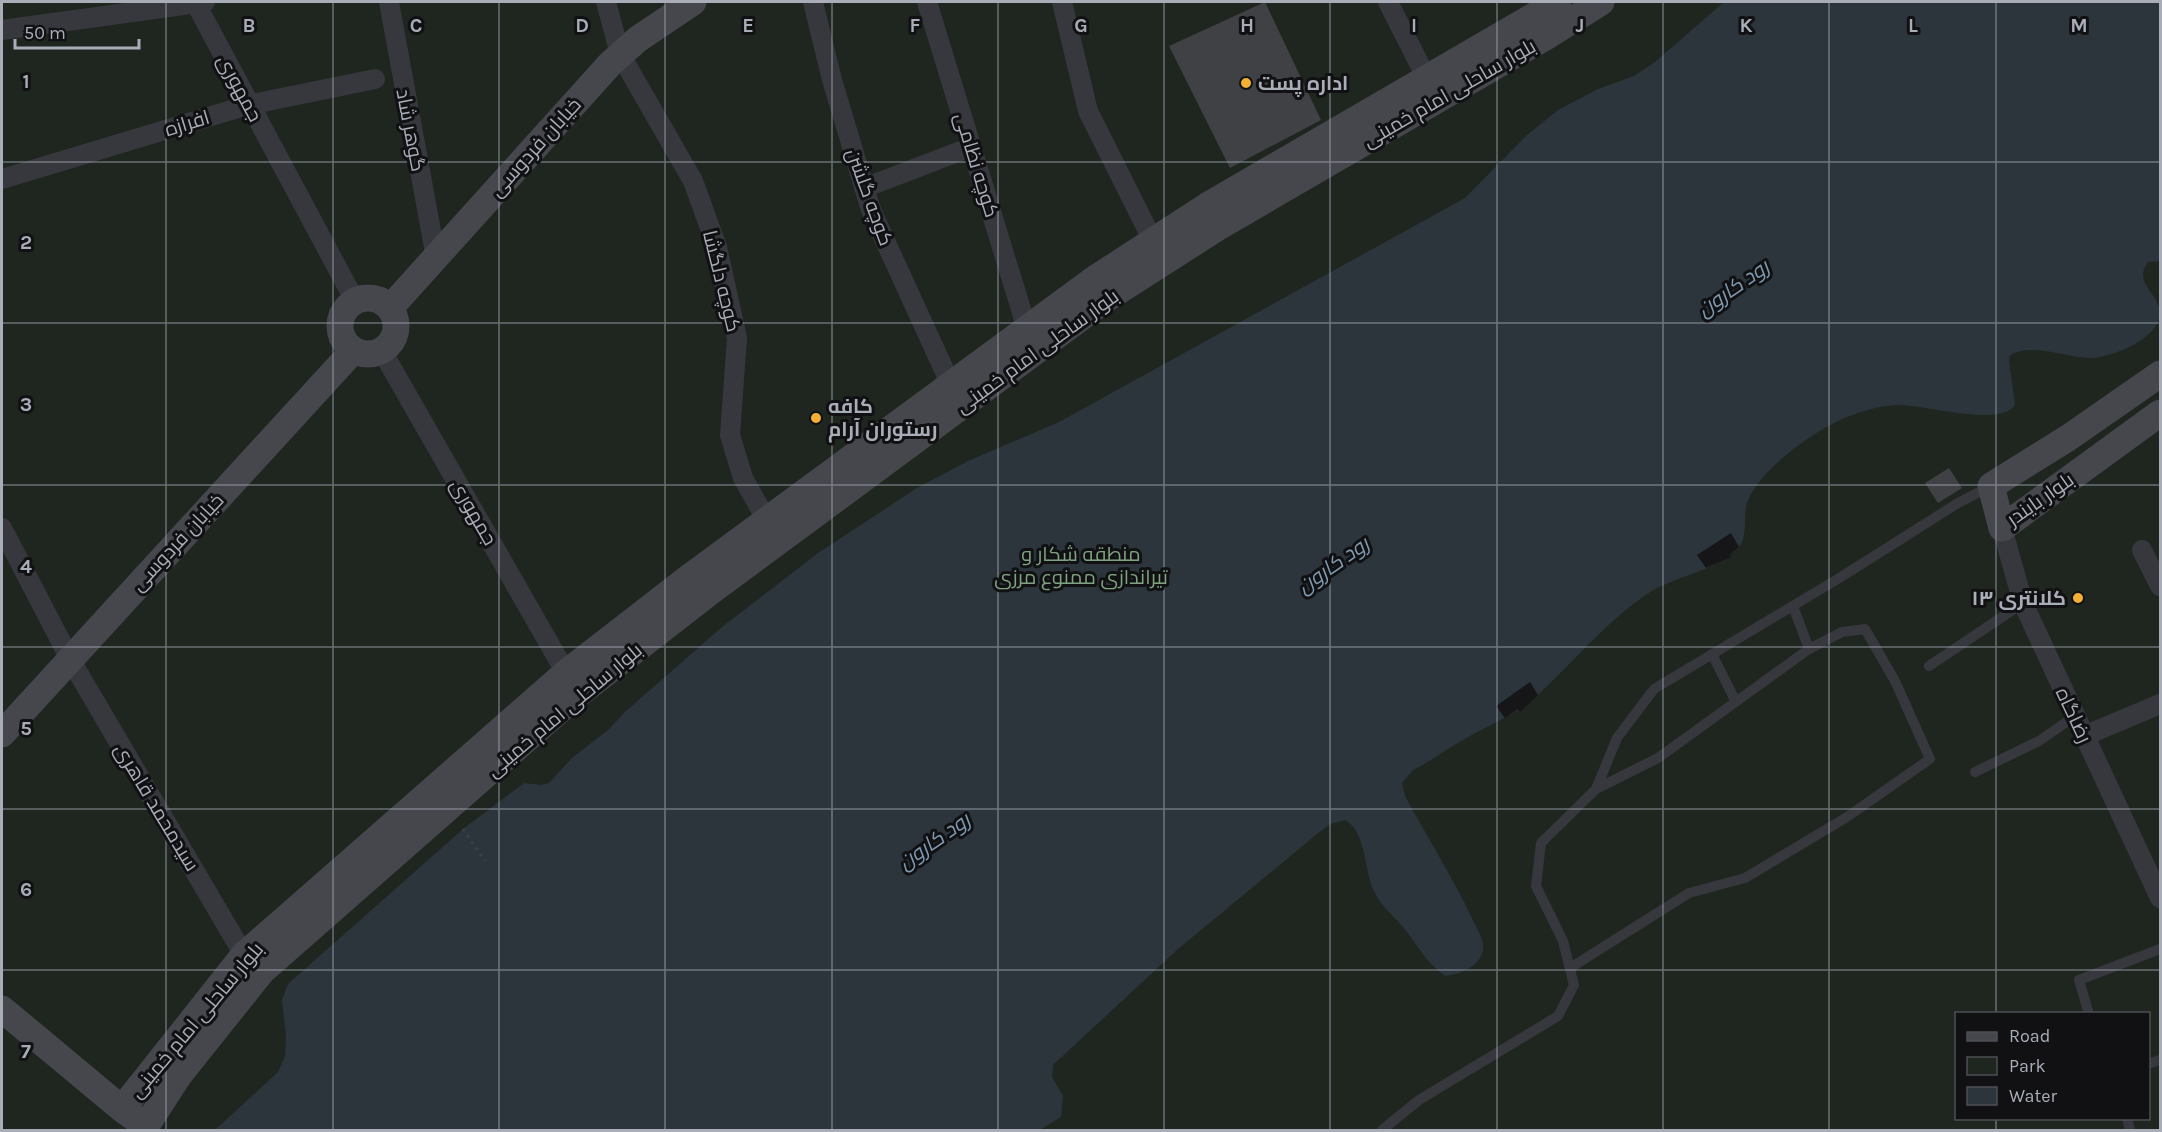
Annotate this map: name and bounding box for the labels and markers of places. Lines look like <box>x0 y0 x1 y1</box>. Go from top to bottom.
place label: اداره پست <box>1258 72 1348 97</box>
marker: اداره پست <box>1239 76 1253 90</box>
place label: کافه رستوران آرام <box>828 395 937 443</box>
marker: کافه رستوران آرام <box>809 411 823 425</box>
place label: کلانتری ۱۳ <box>1971 587 2066 610</box>
marker: کلانتری ۱۳ <box>2071 591 2085 605</box>

